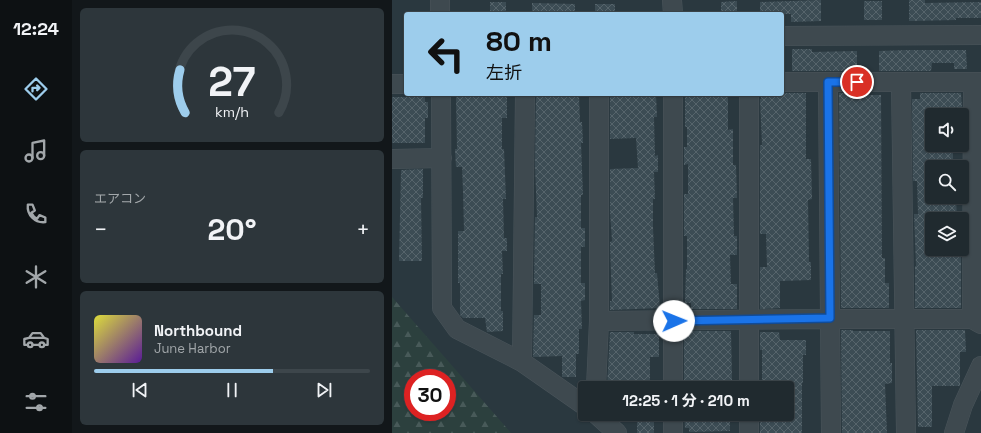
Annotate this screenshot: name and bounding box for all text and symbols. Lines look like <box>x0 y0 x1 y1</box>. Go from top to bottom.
text: 12:24 <box>13 17 59 40</box>
text: 80 m <box>486 23 552 59</box>
icon: left <box>420 28 472 80</box>
text: 27 <box>208 55 256 108</box>
text: 左折 <box>486 61 522 84</box>
pin <box>840 65 874 99</box>
icon: arrive <box>846 71 868 93</box>
icon: directions <box>22 75 50 103</box>
text: km/h <box>215 102 249 120</box>
map controls <box>925 108 969 256</box>
button: sound <box>925 108 969 152</box>
icon: music <box>22 137 50 165</box>
button: search <box>925 160 969 204</box>
text: エアコン <box>94 190 146 207</box>
icon: phone <box>22 200 50 228</box>
text: 20° <box>207 210 257 249</box>
button: layers <box>925 212 969 256</box>
text: − <box>94 215 108 243</box>
text: + <box>356 215 370 243</box>
icon: climate <box>22 263 50 291</box>
position arrow <box>653 300 695 342</box>
text: Northbound <box>154 321 242 340</box>
icon: car <box>22 325 50 353</box>
text: June Harbor <box>154 340 231 357</box>
speed limit sign: 30 <box>404 369 456 421</box>
icon: previous <box>129 379 151 401</box>
icon: pause <box>221 379 243 401</box>
icon: next <box>313 379 335 401</box>
icon: filters <box>22 388 50 416</box>
text: 12:25 · 1 分 · 210 m <box>622 391 750 410</box>

